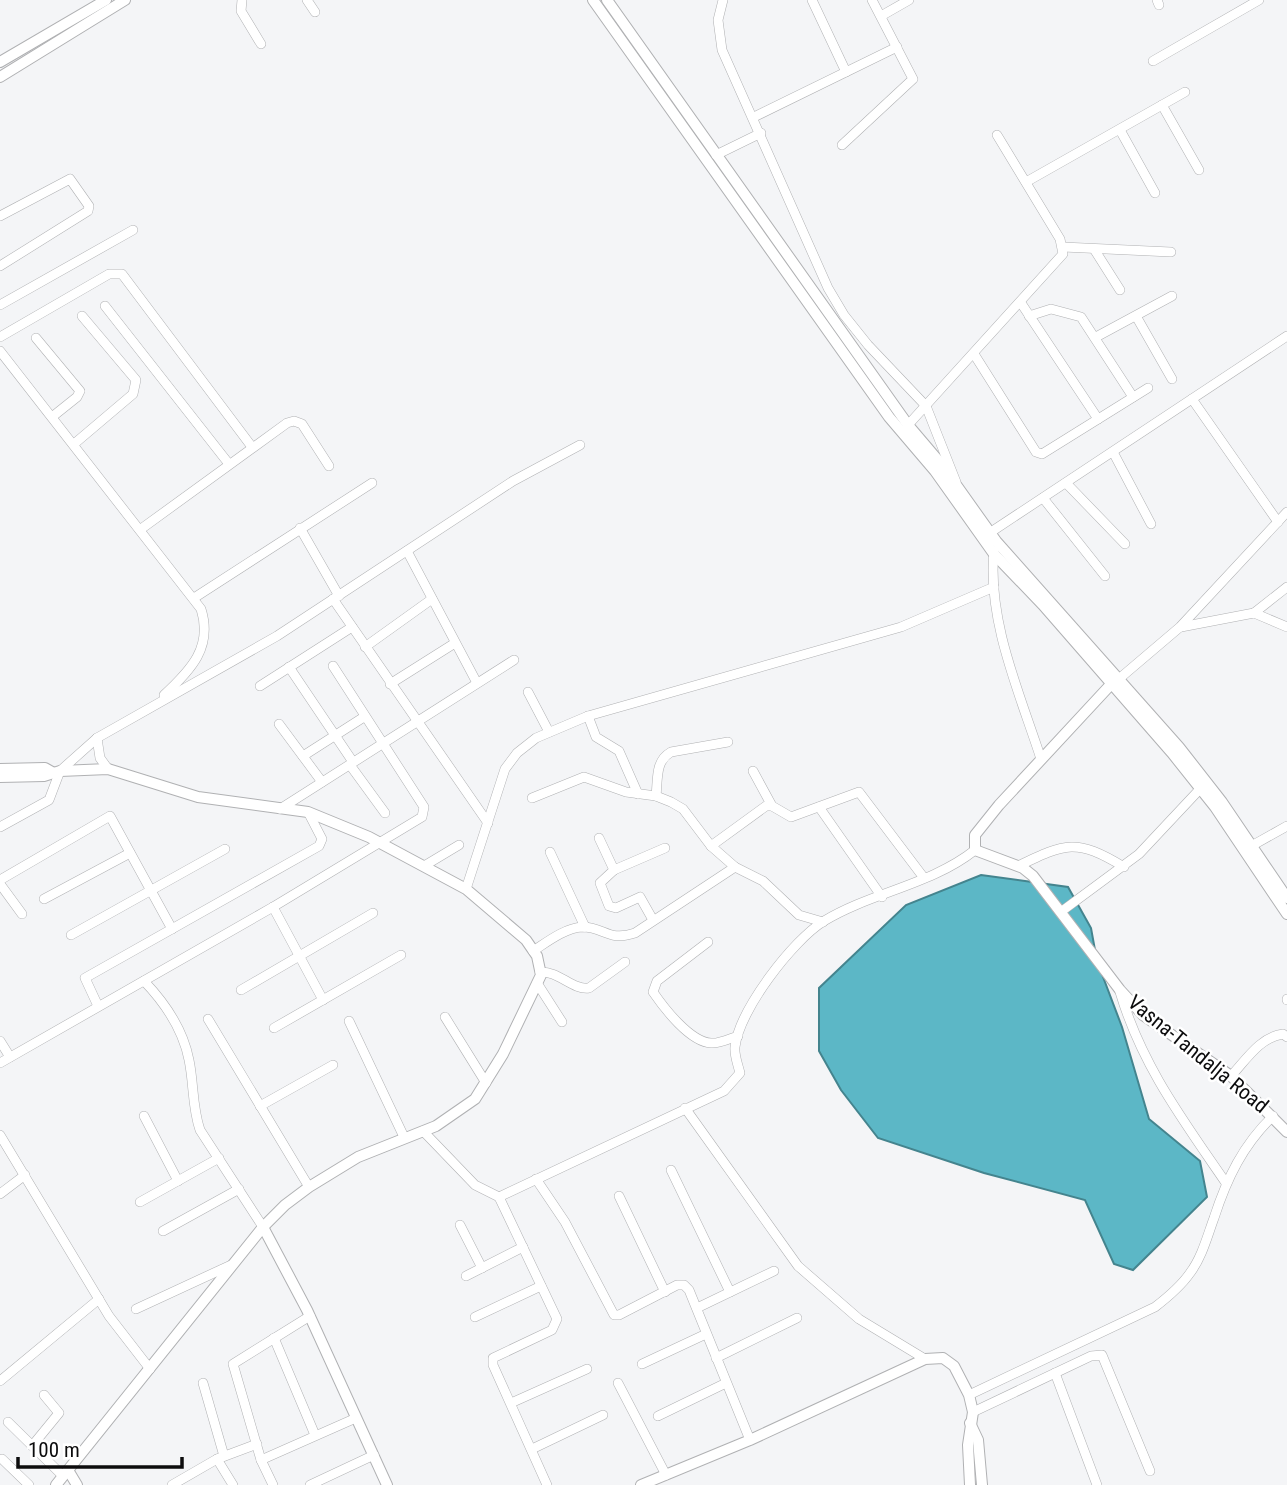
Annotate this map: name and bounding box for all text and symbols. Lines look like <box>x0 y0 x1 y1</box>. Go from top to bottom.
street label: Vasna-Tandalja Road <box>1123 990 1273 1118</box>
scale bar <box>18 1426 182 1470</box>
text: 100 m <box>28 1438 80 1462</box>

